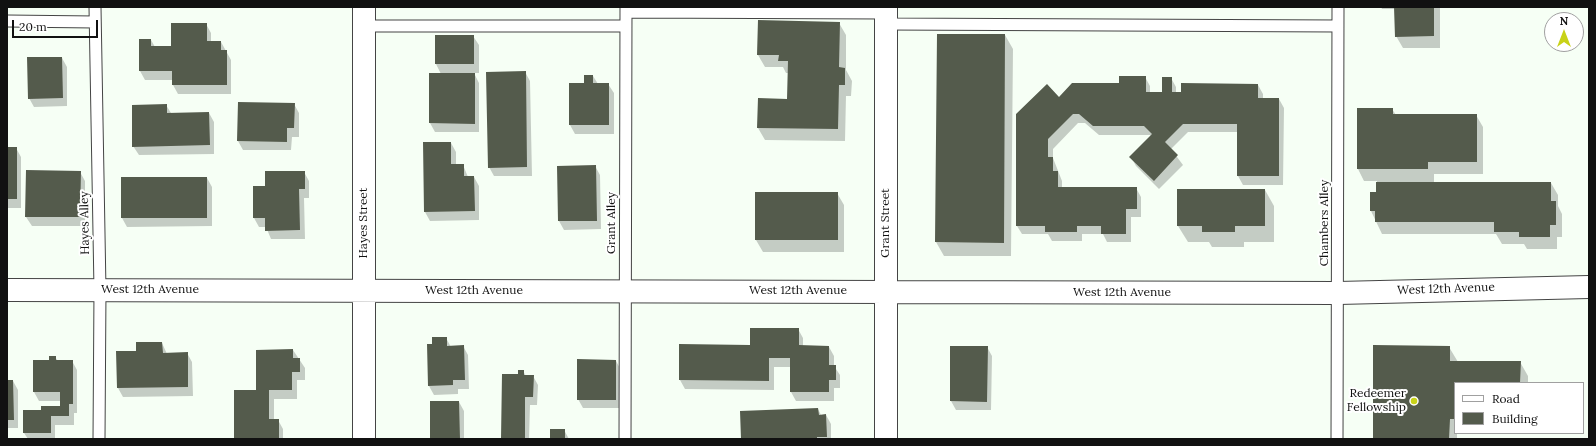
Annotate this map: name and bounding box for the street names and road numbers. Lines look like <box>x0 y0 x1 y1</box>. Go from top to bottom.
street label: Chambers Alley <box>1318 180 1332 266</box>
street label: Hayes Street <box>357 188 371 258</box>
street label: Grant Street <box>879 188 893 258</box>
street label: Hayes Alley <box>77 191 93 255</box>
street label: Grant Alley <box>605 192 619 254</box>
street label: West 12th Avenue <box>1397 280 1495 298</box>
street label: West 12th Avenue <box>101 283 199 297</box>
street label: West 12th Avenue <box>425 284 523 298</box>
street label: West 12th Avenue <box>749 284 847 298</box>
street label: West 12th Avenue <box>1073 286 1171 300</box>

